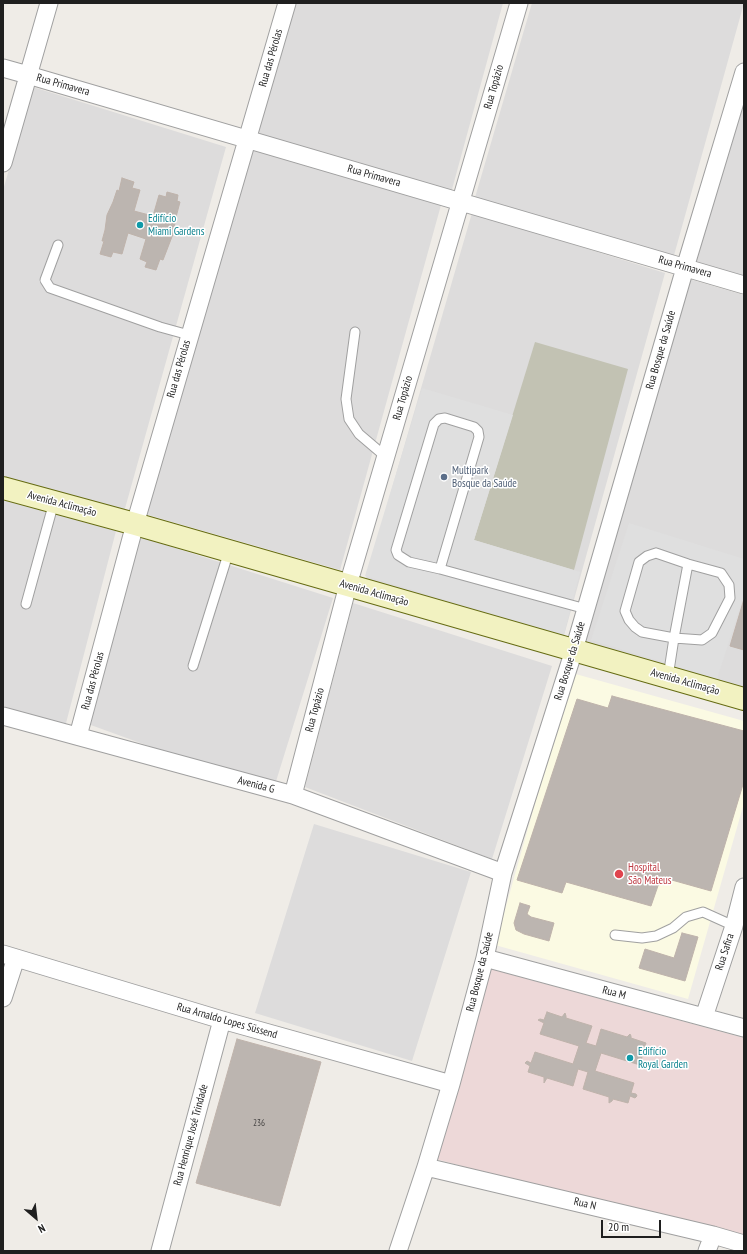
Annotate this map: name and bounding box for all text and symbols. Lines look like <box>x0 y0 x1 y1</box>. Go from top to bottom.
street label: Rua das Pérolas <box>256 28 286 88</box>
street label: Rua Topázio <box>481 63 507 111</box>
street label: Rua Primavera <box>35 71 91 99</box>
street label: Rua Primavera <box>346 162 402 190</box>
place label: Edifício Miami Gardens <box>148 212 204 238</box>
marker: Edifício Miami Gardens <box>135 220 145 230</box>
street label: Rua Primavera <box>657 253 713 281</box>
street label: Rua Bosque da Saúde <box>643 309 679 391</box>
street label: Rua das Pérolas <box>164 339 194 399</box>
street label: Rua Topázio <box>390 374 416 422</box>
place label: Multipark Bosque da Saúde <box>452 464 517 490</box>
marker: Multipark Bosque da Saúde <box>439 472 449 482</box>
street label: Avenida Aclimação <box>26 488 98 520</box>
street label: Avenida Aclimação <box>338 577 410 609</box>
street label: Rua Bosque da Saúde <box>552 620 588 702</box>
street label: Rua das Pérolas <box>79 650 107 712</box>
street label: Avenida Aclimação <box>649 666 721 698</box>
street label: Rua Topázio <box>303 686 327 734</box>
street label: Avenida G <box>236 774 276 796</box>
place label: Hospital São Mateus <box>628 861 672 887</box>
marker: Hospital São Mateus <box>613 868 625 880</box>
street label: Rua Bosque da Saúde <box>464 931 496 1013</box>
street label: Rua Safira <box>713 932 737 972</box>
street label: Rua M <box>601 984 627 1002</box>
street label: Rua Arnaldo Lopes Süssend <box>175 1000 279 1042</box>
place label: Edifício Royal Garden <box>638 1045 688 1071</box>
marker: Edifício Royal Garden <box>625 1053 635 1063</box>
street label: Rua Henrique José Trindade <box>171 1083 211 1187</box>
house number: 236 <box>253 1118 265 1128</box>
street label: Rua N <box>572 1195 598 1213</box>
north arrow <box>16 1198 56 1238</box>
scale bar <box>603 1212 663 1238</box>
text: 20 m <box>608 1219 629 1234</box>
text: N <box>36 1221 48 1236</box>

